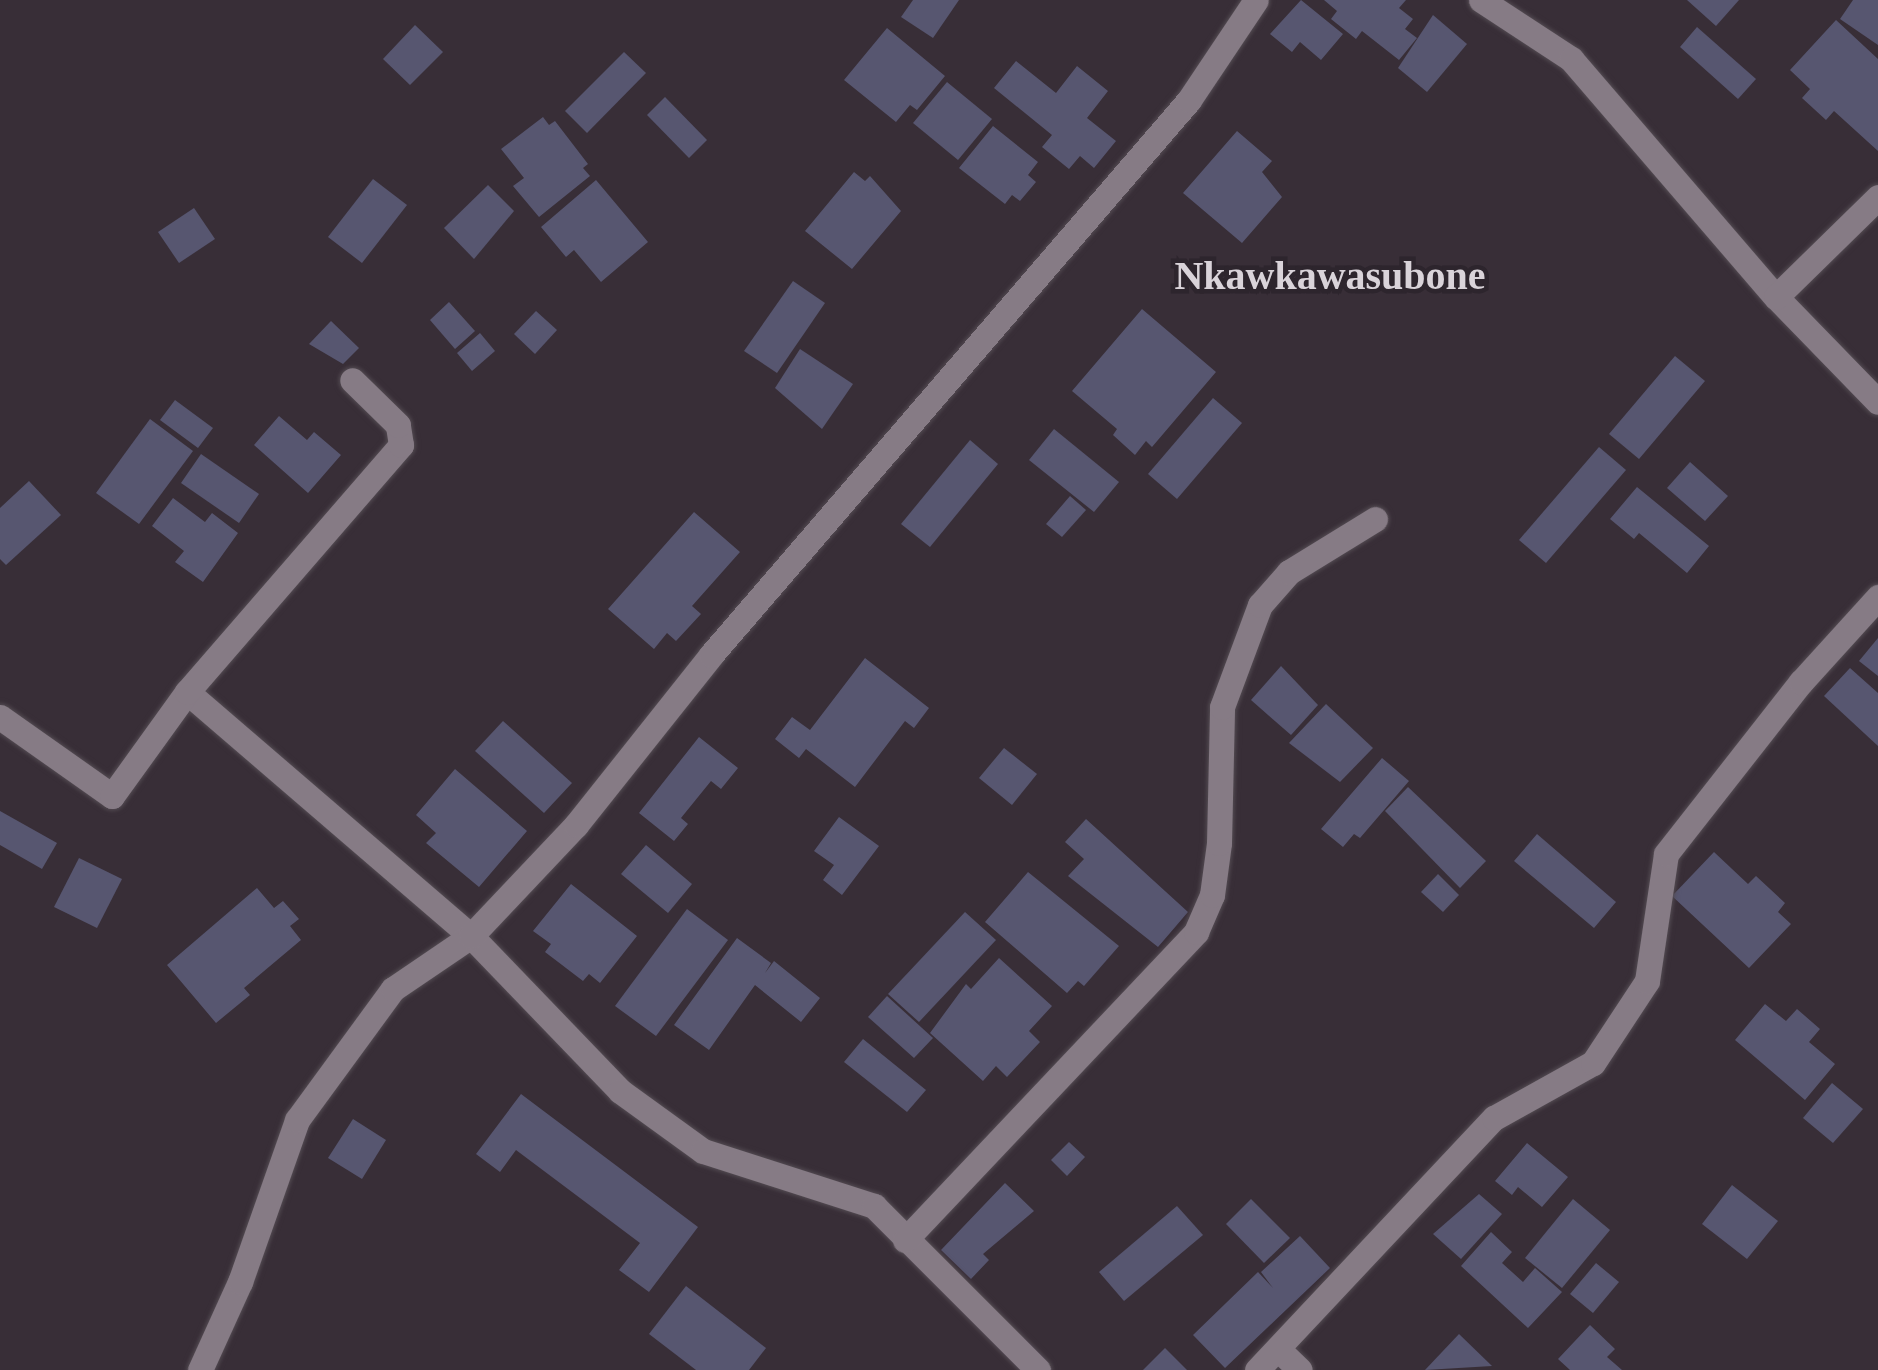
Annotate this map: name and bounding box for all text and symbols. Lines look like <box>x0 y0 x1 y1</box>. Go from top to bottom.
district label: Nkawkawasubone <box>1174 252 1486 300</box>

